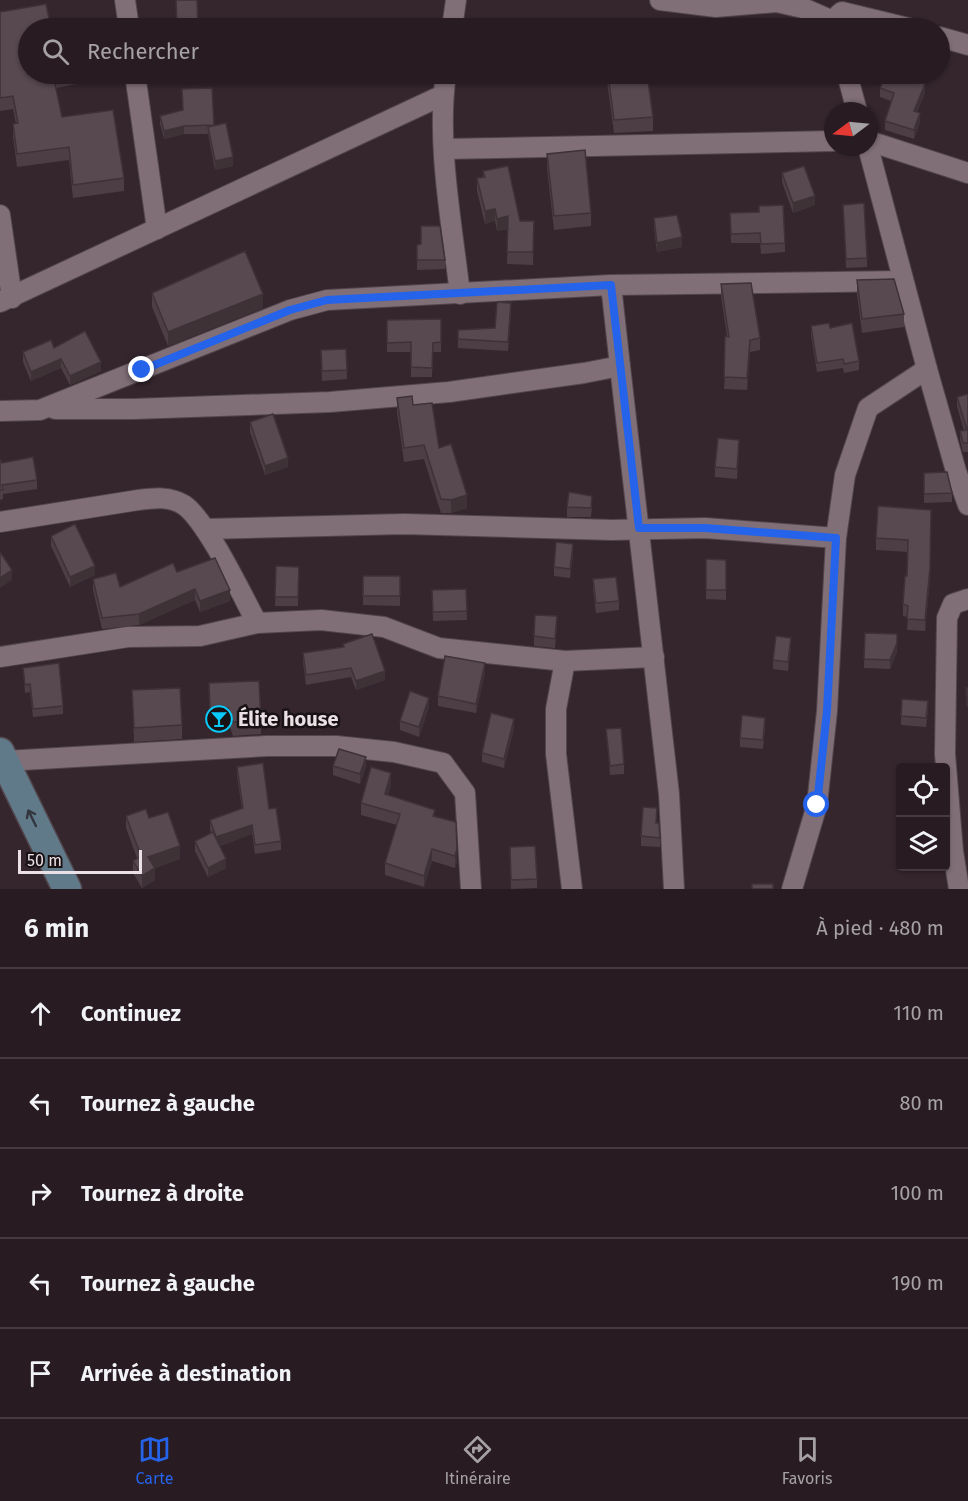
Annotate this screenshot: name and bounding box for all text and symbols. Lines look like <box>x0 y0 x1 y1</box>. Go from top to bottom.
search box <box>18 18 950 84</box>
icon: search <box>39 35 72 68</box>
text: Rechercher <box>87 38 199 65</box>
north arrow <box>824 102 878 156</box>
route end <box>128 356 154 382</box>
bar icon: Élite house <box>204 704 234 734</box>
place label: Élite house <box>238 706 338 731</box>
map controls <box>896 763 950 871</box>
button: locate <box>896 763 950 817</box>
route start <box>803 791 829 817</box>
one-way arrow <box>26 809 38 827</box>
button: layers <box>896 817 950 871</box>
scale bar <box>18 847 142 874</box>
text: 50 m <box>27 851 62 870</box>
text: 6 min <box>24 913 89 944</box>
text: À pied · 480 m <box>816 916 944 940</box>
icon: ahead <box>24 997 57 1030</box>
text: Continuez <box>81 1000 181 1027</box>
text: 110 m <box>893 1001 944 1025</box>
icon: left <box>24 1087 57 1120</box>
text: Tournez à gauche <box>81 1090 255 1117</box>
text: 80 m <box>899 1091 944 1115</box>
icon: right <box>24 1177 57 1210</box>
text: Tournez à droite <box>81 1180 244 1207</box>
text: 100 m <box>891 1181 944 1205</box>
icon: left <box>24 1267 57 1300</box>
text: Tournez à gauche <box>81 1270 255 1297</box>
text: 190 m <box>891 1271 944 1295</box>
icon: arrive <box>24 1357 57 1390</box>
text: Arrivée à destination <box>81 1360 291 1387</box>
tab: Carte <box>136 1433 173 1488</box>
tab: Itinéraire <box>444 1433 511 1488</box>
tab: Favoris <box>782 1433 832 1488</box>

